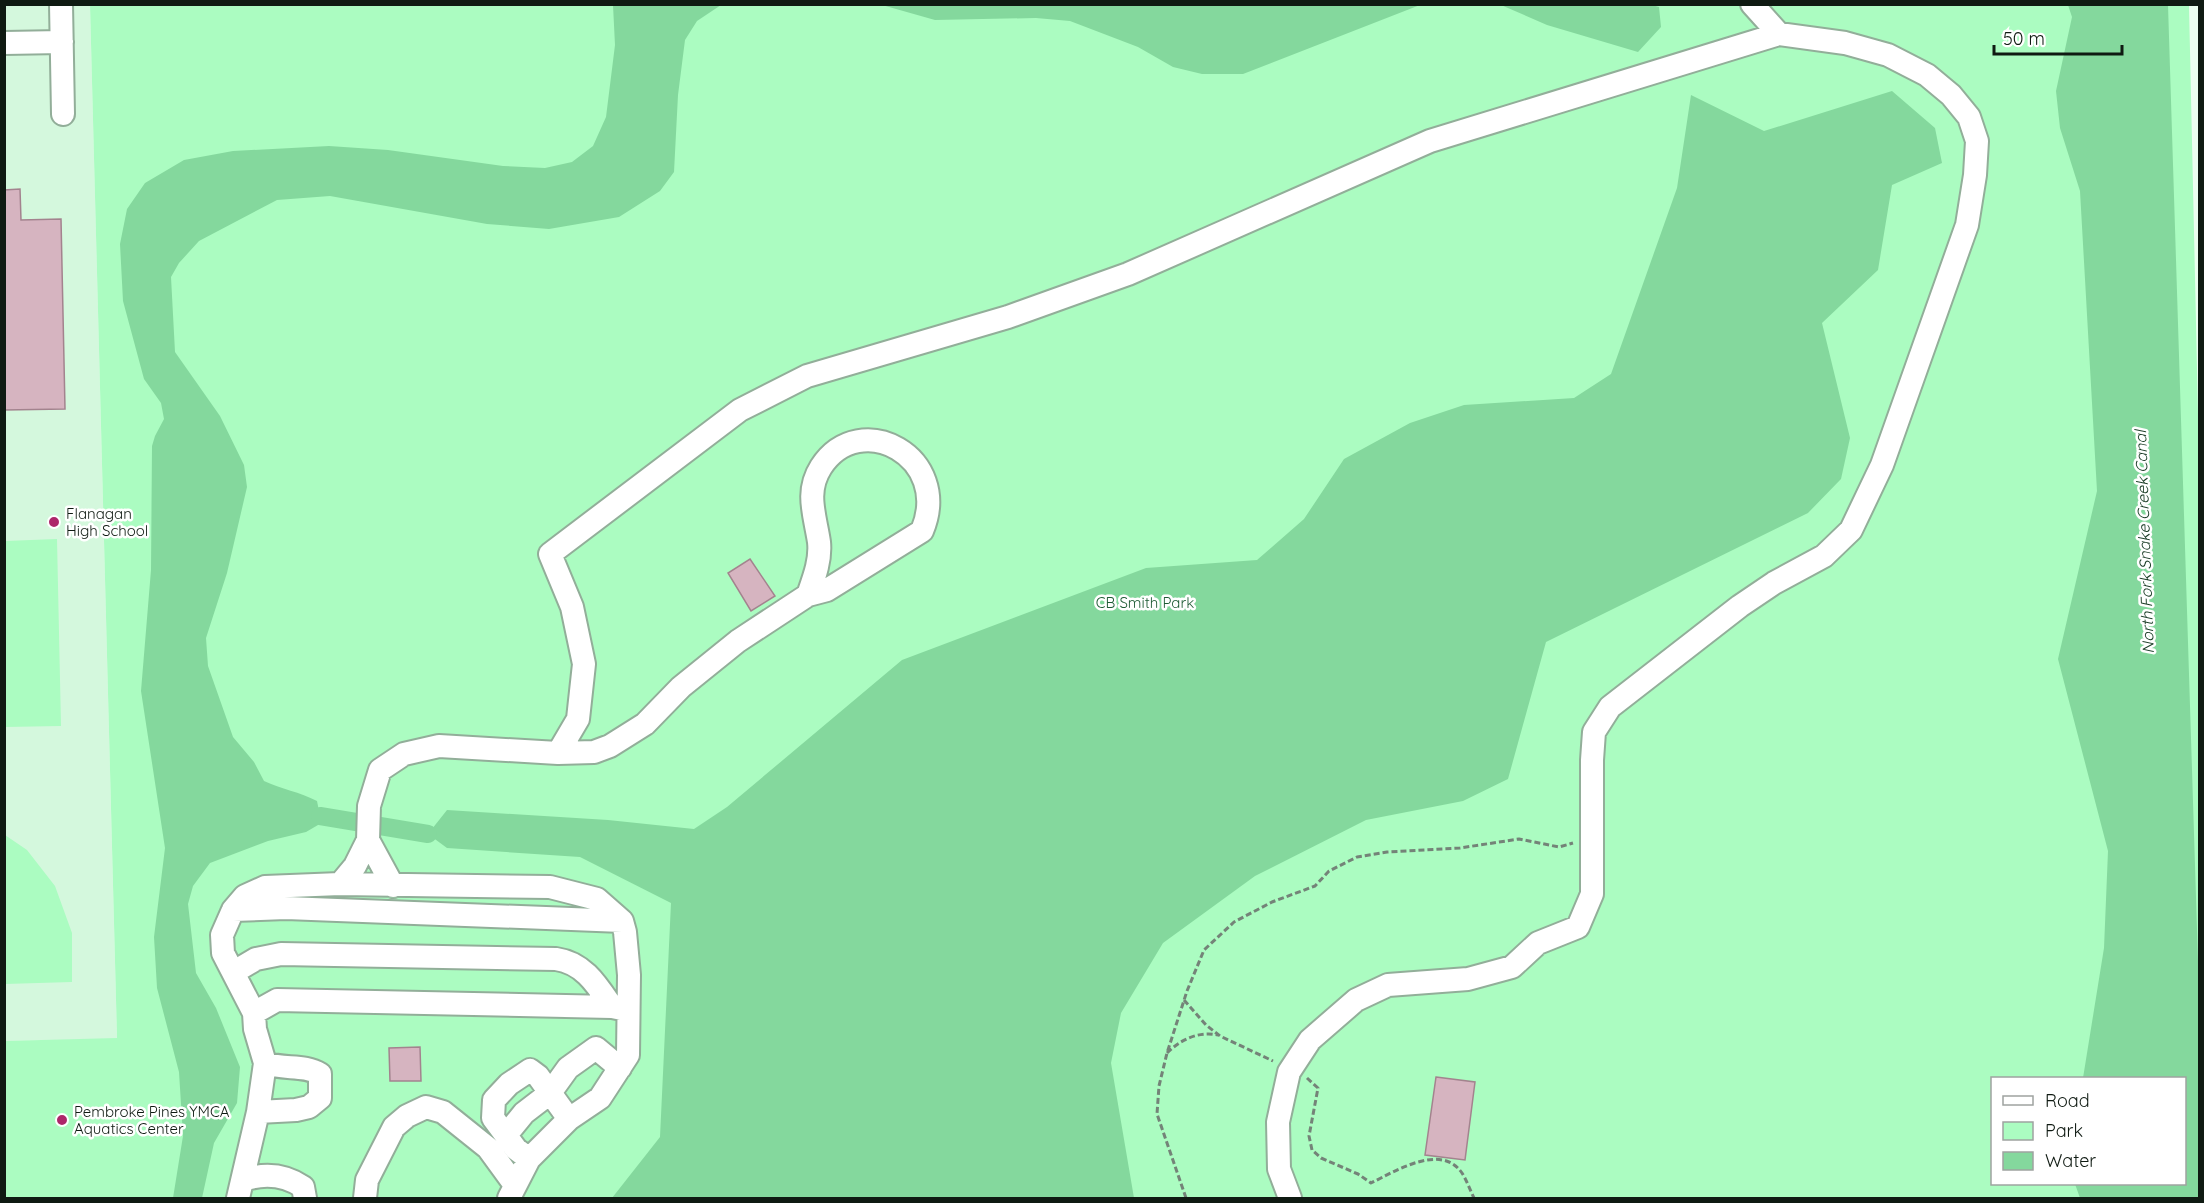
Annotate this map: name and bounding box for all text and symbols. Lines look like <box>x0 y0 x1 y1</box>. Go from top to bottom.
scale bar <box>1994 18 2122 56</box>
text: 50 m <box>2003 27 2045 50</box>
water label: North Fork Snake Creek Canal <box>2130 428 2158 654</box>
place label: Flanagan High School <box>66 504 148 540</box>
marker: Flanagan High School <box>47 515 61 529</box>
park label: CB Smith Park <box>1096 593 1194 612</box>
legend <box>1991 1077 2186 1185</box>
text: Road <box>2045 1089 2090 1112</box>
place label: Pembroke Pines YMCA Aquatics Center <box>74 1102 230 1138</box>
marker: Pembroke Pines YMCA Aquatics Center <box>55 1113 69 1127</box>
text: Park <box>2045 1119 2083 1142</box>
text: Water <box>2045 1149 2096 1172</box>

